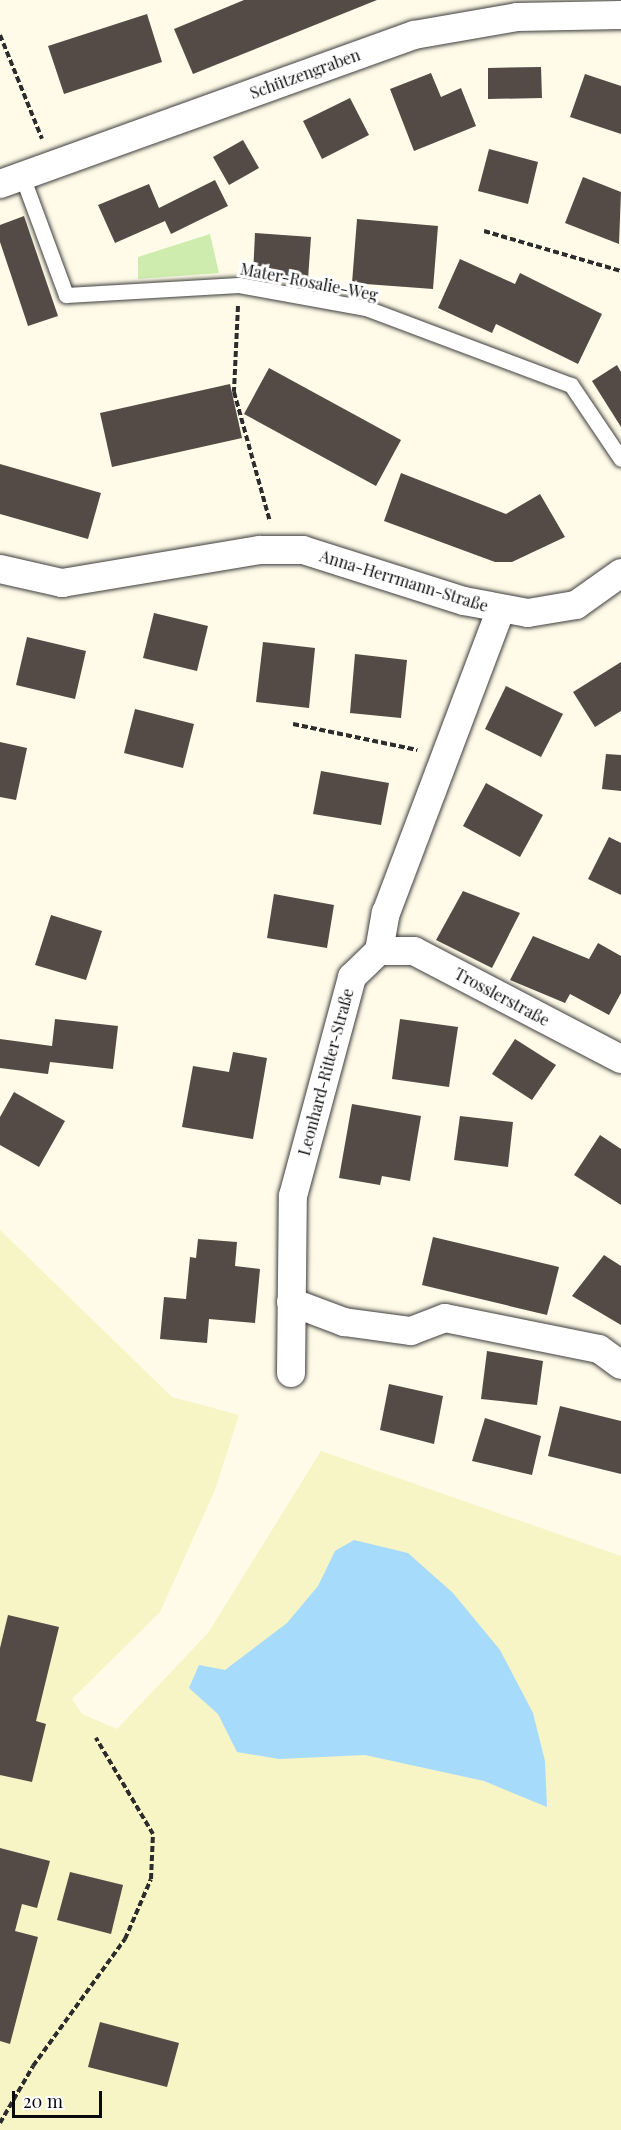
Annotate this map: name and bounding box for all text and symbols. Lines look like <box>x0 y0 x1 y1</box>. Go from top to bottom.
street label: Schützengraben <box>247 45 363 103</box>
street label: Mater-Rosalie-Weg <box>239 259 379 305</box>
street label: Anna-Herrmann-Straße <box>318 546 490 616</box>
street label: Trosslerstraße <box>451 964 553 1030</box>
street label: Leonhard-Ritter-Straße <box>294 986 358 1158</box>
scale bar <box>15 2079 105 2117</box>
text: 20 m <box>23 2089 63 2113</box>

